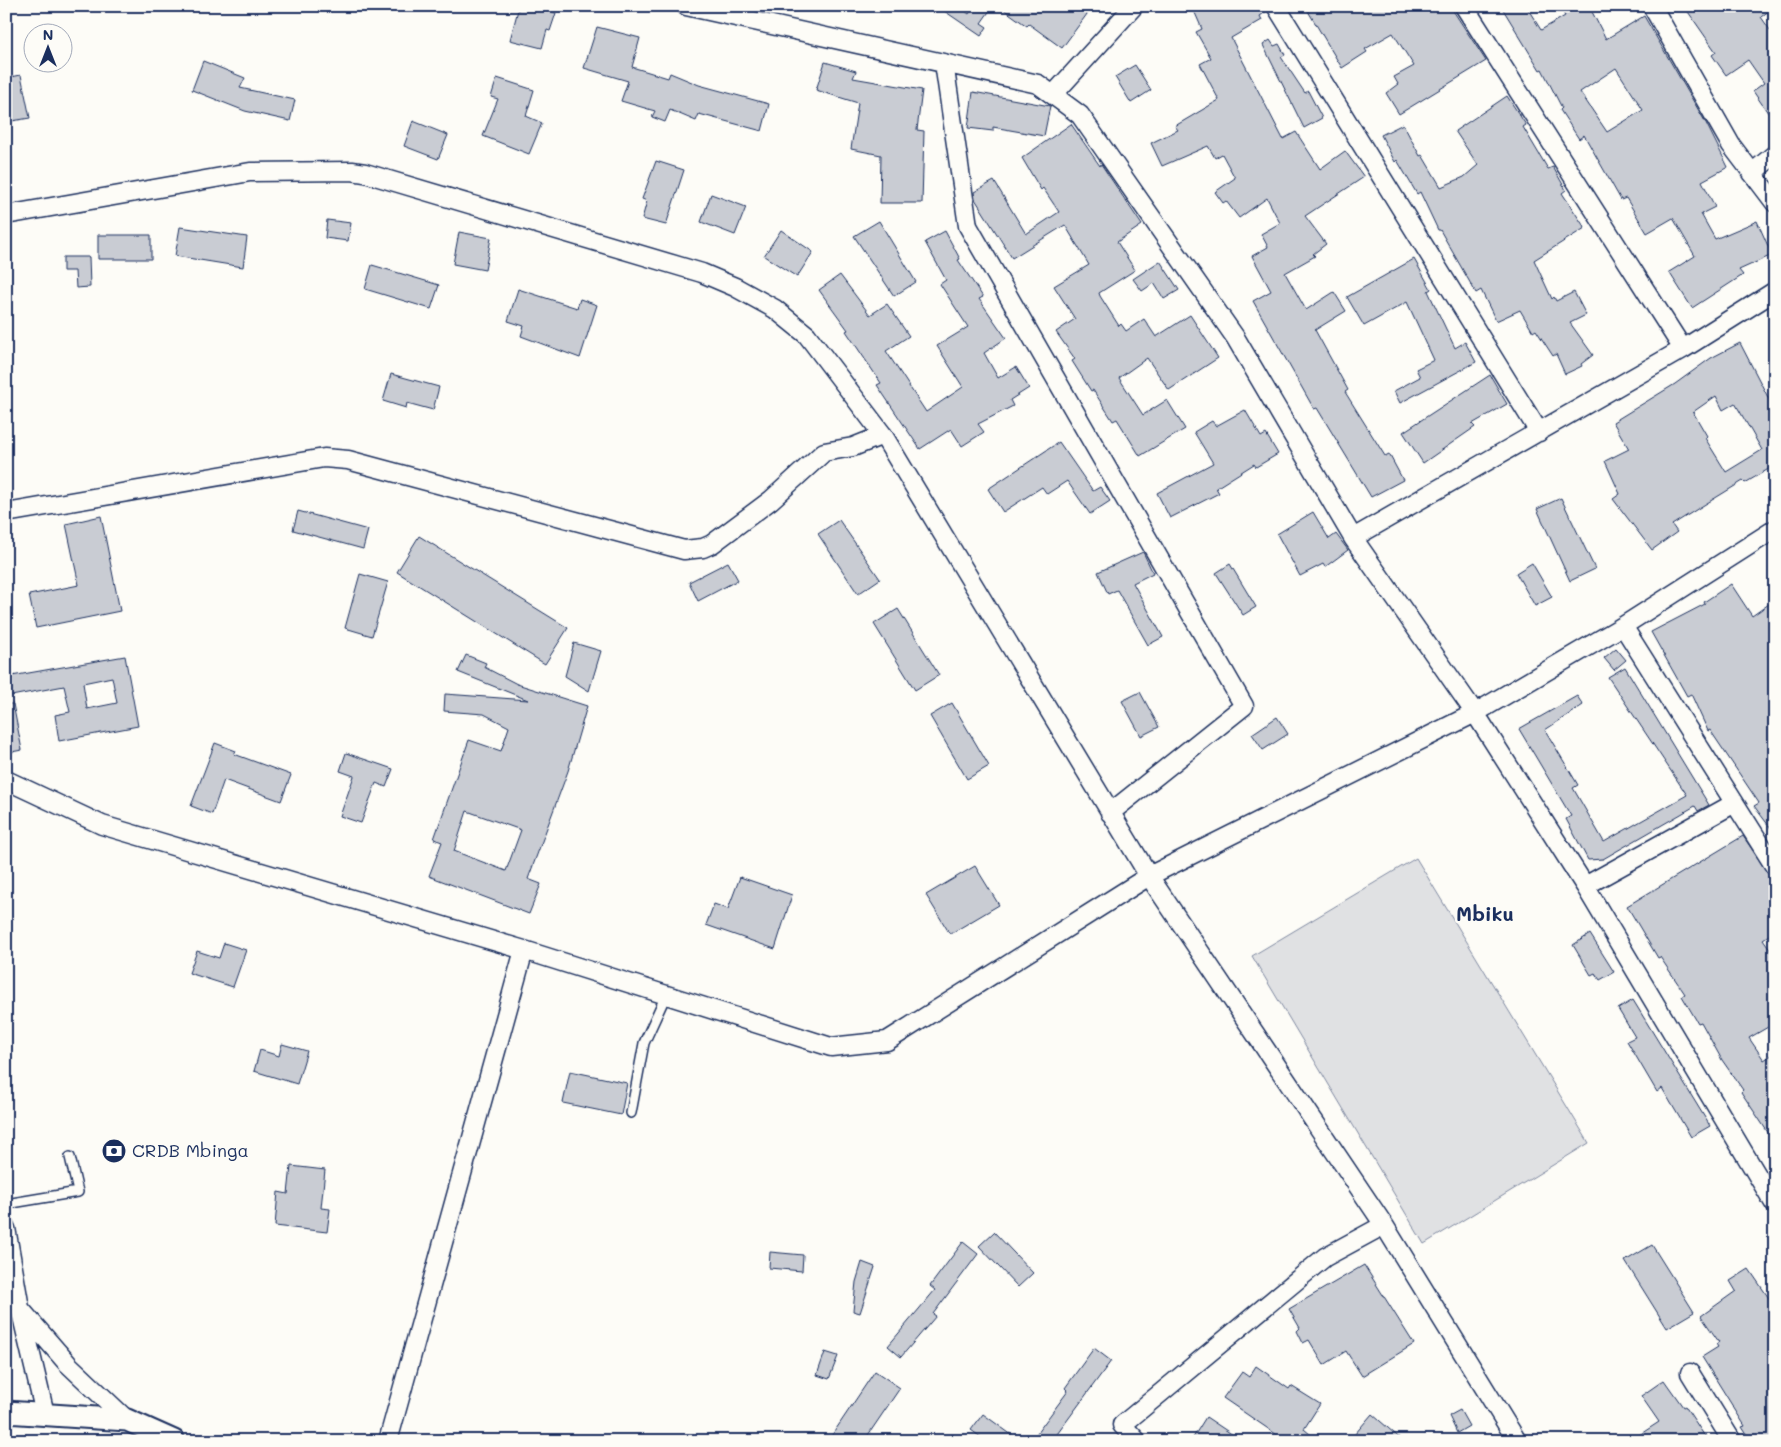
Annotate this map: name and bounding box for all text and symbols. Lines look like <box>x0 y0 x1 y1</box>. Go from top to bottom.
north arrow <box>22 22 72 72</box>
text: N <box>43 25 53 44</box>
district label: Mbiku <box>1456 900 1514 926</box>
bank icon: CRDB Mbinga <box>101 1138 127 1164</box>
place label: CRDB Mbinga <box>132 1138 249 1162</box>

